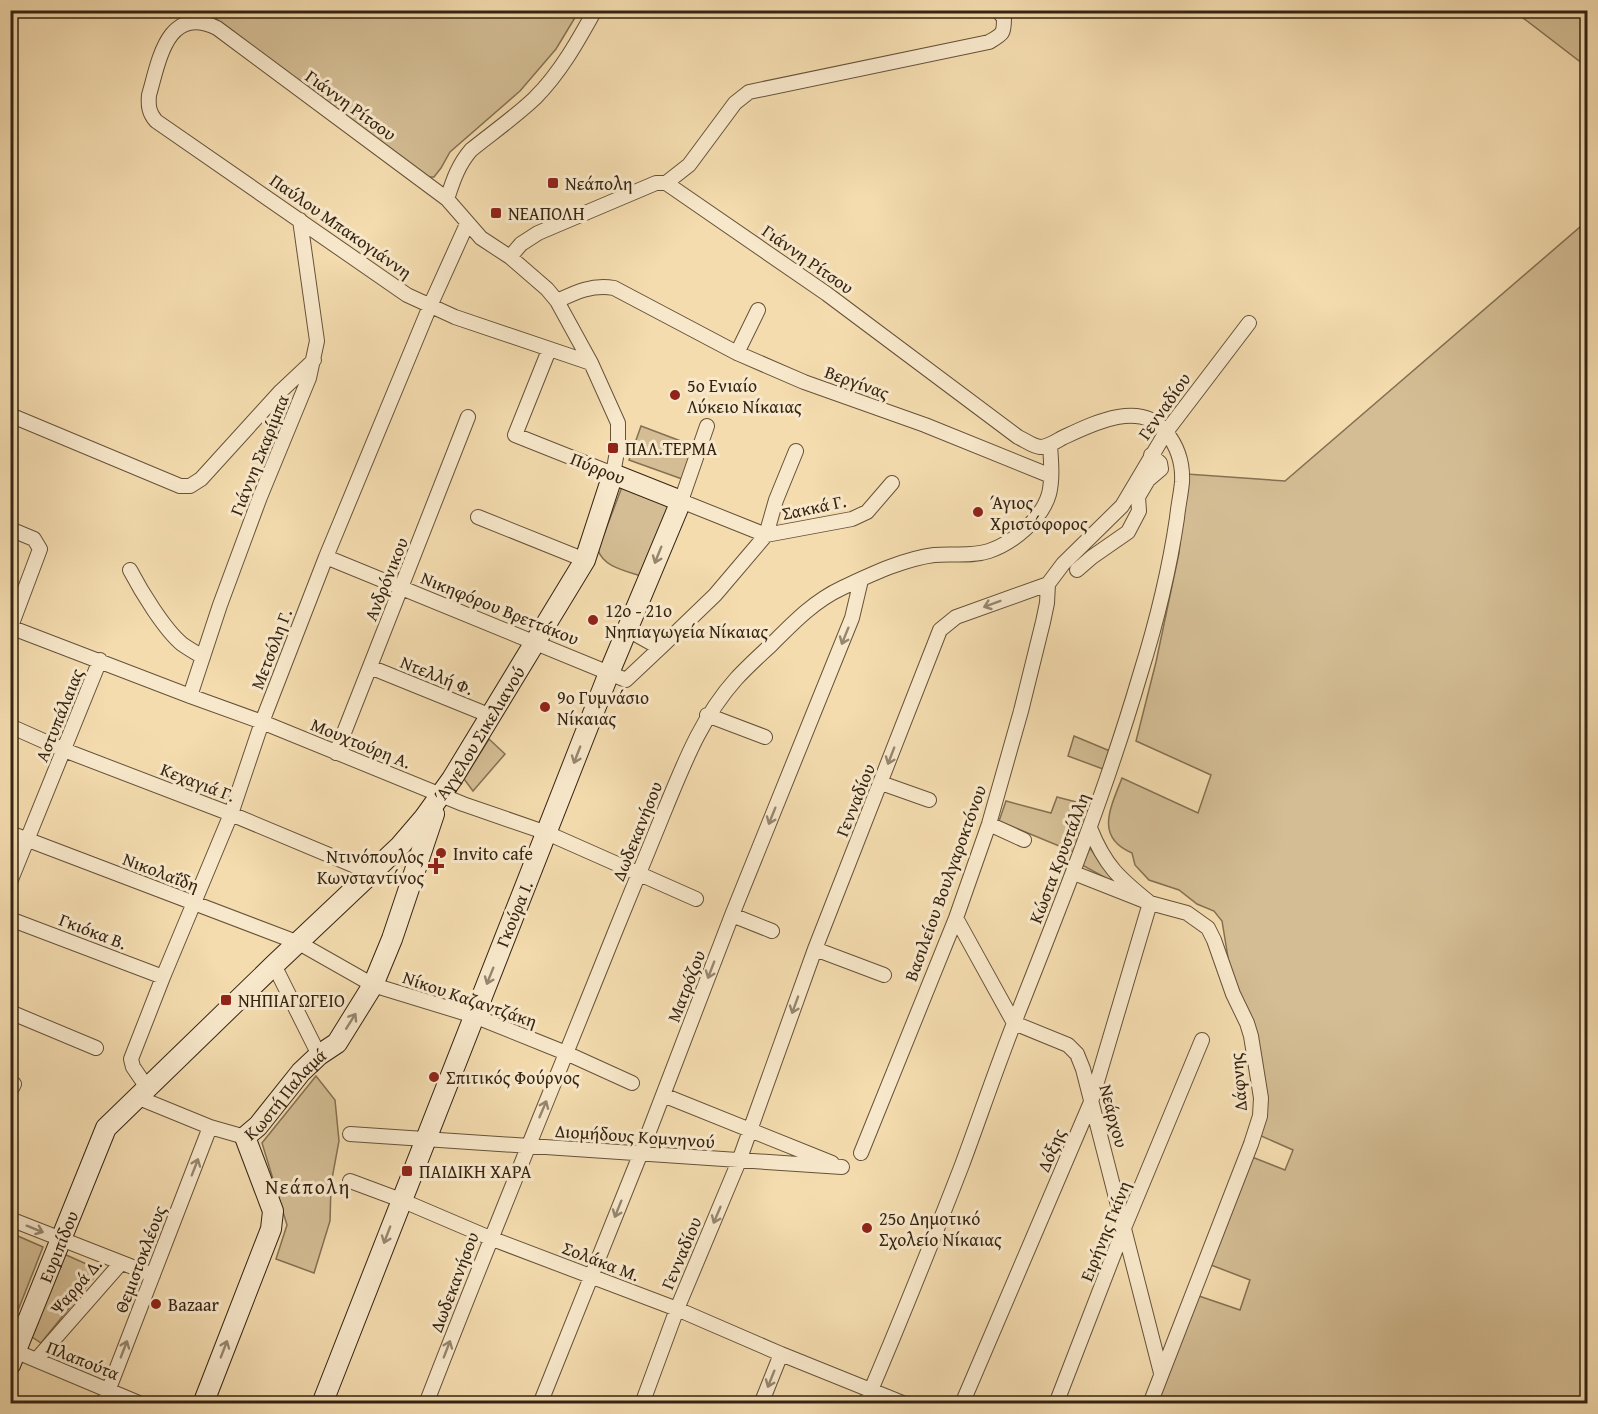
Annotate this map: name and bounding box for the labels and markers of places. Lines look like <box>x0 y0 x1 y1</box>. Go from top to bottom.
place label: Νεάπολη <box>565 170 633 197</box>
marker: Νεάπολη <box>546 176 560 190</box>
place label: ΝΕΑΠΟΛΗ <box>508 200 585 227</box>
marker: ΝΕΑΠΟΛΗ <box>489 206 503 220</box>
place label: 5ο Ενιαίο Λύκειο Νίκαιας <box>687 372 802 420</box>
marker: 5ο Ενιαίο Λύκειο Νίκαιας <box>668 388 682 402</box>
place label: ΠΑΛ.ΤΕΡΜΑ <box>625 435 717 462</box>
marker: ΠΑΛ.ΤΕΡΜΑ <box>606 441 620 455</box>
place label: Άγιος Χριστόφορος <box>990 489 1088 537</box>
marker: Άγιος Χριστόφορος <box>971 505 985 519</box>
place label: 12ο - 21ο Νηπιαγωγεία Νίκαιας <box>605 597 768 645</box>
marker: 12ο - 21ο Νηπιαγωγεία Νίκαιας <box>586 613 600 627</box>
place label: 9ο Γυμνάσιο Νίκαιας <box>557 684 649 732</box>
marker: 9ο Γυμνάσιο Νίκαιας <box>538 700 552 714</box>
place label: Invito cafe <box>453 840 533 867</box>
place label: Ντινόπουλος Κωνσταντίνος <box>317 843 424 891</box>
marker: Invito cafe <box>434 846 448 860</box>
marker: Ντινόπουλος Κωνσταντίνος <box>429 859 443 873</box>
place label: ΝΗΠΙΑΓΩΓΕΙΟ <box>238 987 345 1014</box>
marker: ΝΗΠΙΑΓΩΓΕΙΟ <box>219 993 233 1007</box>
place label: Σπιτικός Φούρνος <box>446 1064 580 1091</box>
marker: Σπιτικός Φούρνος <box>427 1070 441 1084</box>
place label: ΠΑΙΔΙΚΗ ΧΑΡΑ <box>419 1158 532 1185</box>
marker: ΠΑΙΔΙΚΗ ΧΑΡΑ <box>400 1164 414 1178</box>
place label: 25o Δημοτικό Σχολείο Νίκαιας <box>879 1205 1002 1253</box>
marker: 25o Δημοτικό Σχολείο Νίκαιας <box>860 1221 874 1235</box>
place label: Bazaar <box>168 1291 220 1318</box>
marker: Bazaar <box>149 1297 163 1311</box>

